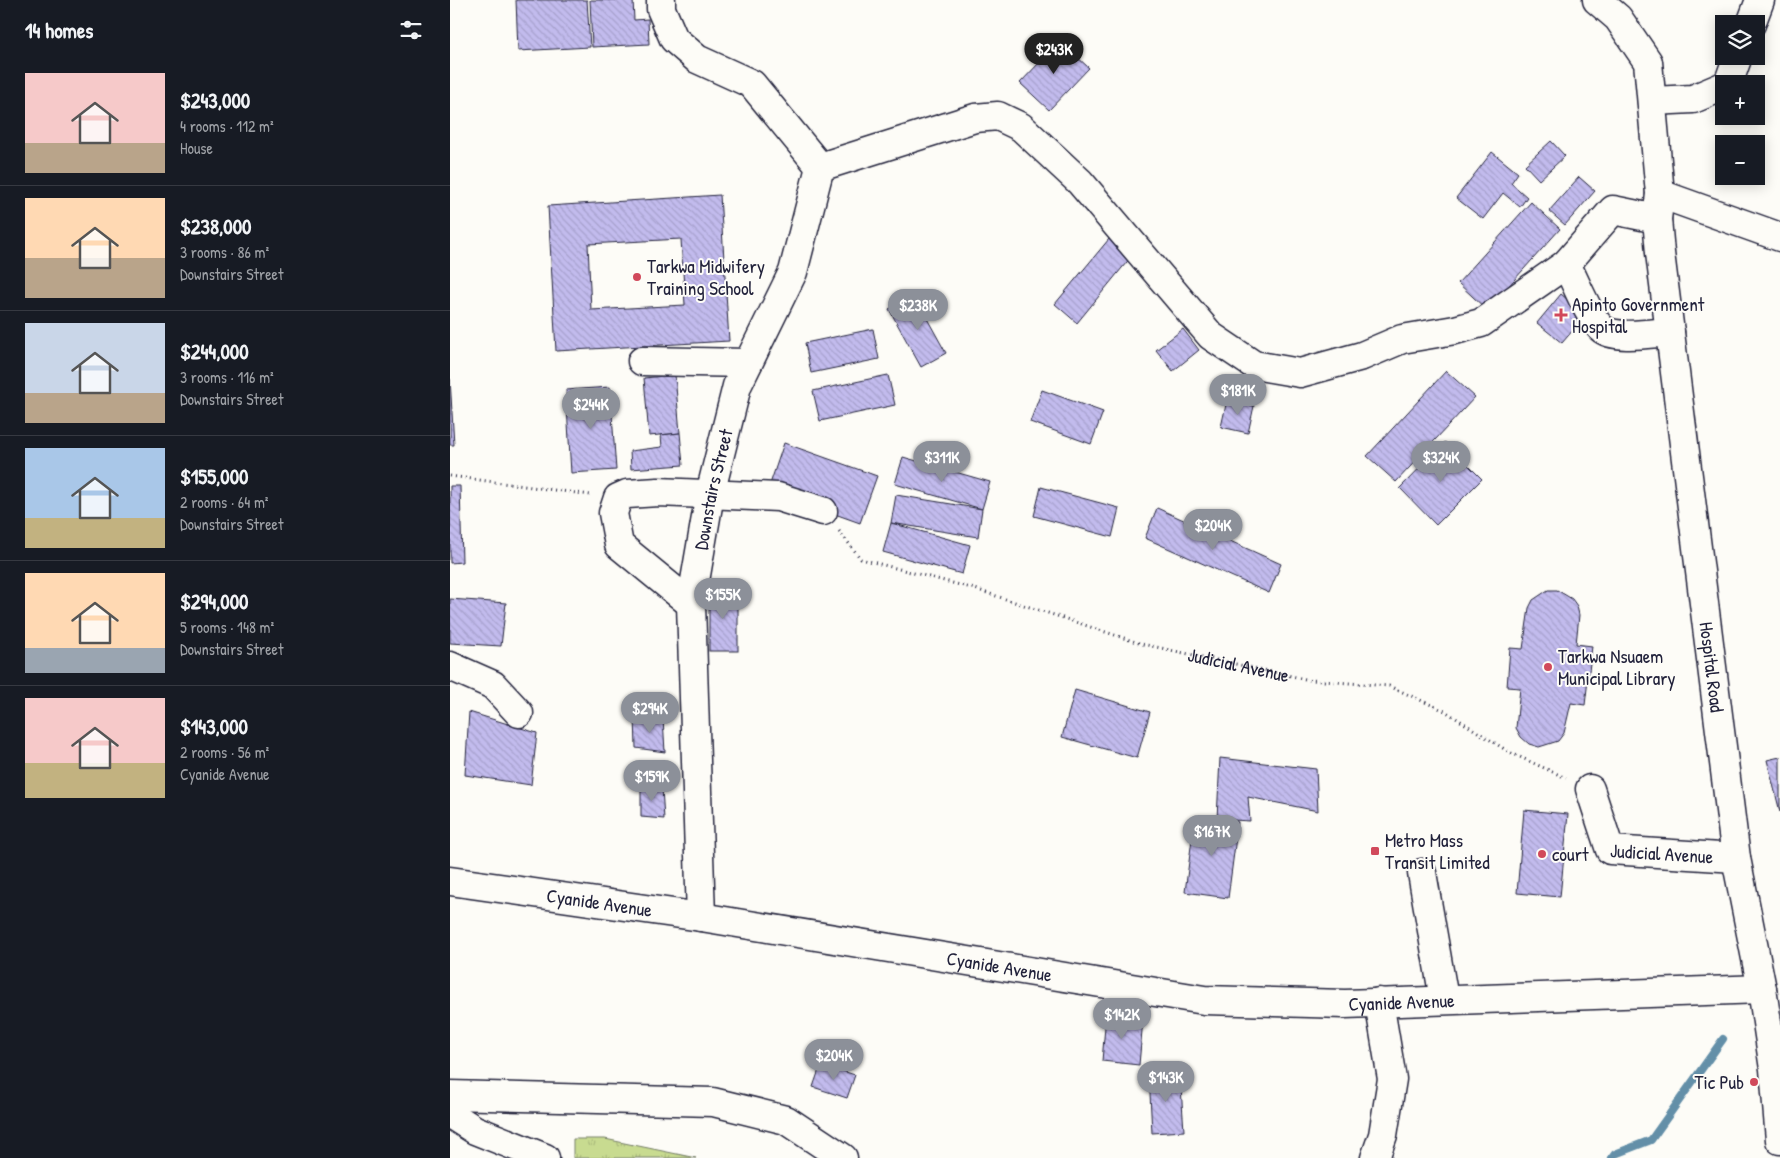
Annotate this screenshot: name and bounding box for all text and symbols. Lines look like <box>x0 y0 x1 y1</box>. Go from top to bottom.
map controls <box>1715 15 1765 185</box>
button: layers <box>1715 15 1765 65</box>
text: 14 homes <box>25 16 93 45</box>
icon: filters <box>397 16 425 44</box>
pin: $243K <box>1019 32 1089 75</box>
text: $243K <box>1035 38 1073 60</box>
button: + <box>1715 75 1765 125</box>
text: $243,000 <box>180 86 250 115</box>
icon: home <box>65 93 125 153</box>
text: 4 rooms · 112 m² <box>180 115 274 137</box>
button: − <box>1715 135 1765 185</box>
text: House <box>180 137 213 159</box>
text: $238,000 <box>180 212 251 241</box>
icon: home <box>65 218 125 278</box>
text: 3 rooms · 86 m² <box>180 241 269 263</box>
place label: Tarkwa Midwifery Training School <box>647 253 765 301</box>
text: Downstairs Street <box>180 263 283 285</box>
marker: Tarkwa Midwifery Training School <box>631 271 643 283</box>
pin: $238K <box>883 288 953 331</box>
place label: Apinto Government Hospital <box>1572 291 1705 339</box>
text: $238K <box>899 294 937 316</box>
marker: Apinto Government Hospital <box>1554 308 1568 322</box>
text: $244,000 <box>180 337 249 366</box>
icon: home <box>65 343 125 403</box>
text: 3 rooms · 116 m² <box>180 366 274 388</box>
pin: $181K <box>1203 374 1273 416</box>
text: $181K <box>1220 379 1256 401</box>
text: Downstairs Street <box>180 388 283 410</box>
pin: $244K <box>556 388 626 430</box>
text: $244K <box>573 393 609 415</box>
street label: Downstairs Street <box>688 426 739 552</box>
pin: $311K <box>907 440 977 483</box>
pin: $324K <box>1406 440 1476 483</box>
text: $311K <box>924 446 960 468</box>
text: $324K <box>1422 446 1460 468</box>
text: $155,000 <box>180 462 249 491</box>
icon: home <box>65 468 125 528</box>
text: 2 rooms · 64 m² <box>180 491 268 513</box>
pin: $204K <box>1178 508 1248 551</box>
text: Downstairs Street <box>180 513 283 535</box>
text: $204K <box>1194 514 1232 536</box>
pin: $155K <box>688 578 758 620</box>
text: $155K <box>705 583 741 605</box>
text: $294,000 <box>180 587 249 616</box>
icon: home <box>65 593 125 653</box>
text: 5 rooms · 148 m² <box>180 616 274 638</box>
street label: Hospital Road <box>1693 620 1731 714</box>
text: Downstairs Street <box>180 638 283 660</box>
street label: Judicial Avenue <box>1185 641 1292 688</box>
place label: Tarkwa Nsuaem Municipal Library <box>1558 643 1676 691</box>
marker: Tarkwa Nsuaem Municipal Library <box>1542 661 1554 673</box>
pin: $294K <box>615 692 685 734</box>
text: $294K <box>632 697 668 719</box>
text: $143,000 <box>180 712 248 741</box>
icon: home <box>65 718 125 778</box>
text: 2 rooms · 56 m² <box>180 741 269 763</box>
pin: $159K <box>617 760 687 802</box>
text: Cyanide Avenue <box>180 763 270 785</box>
text: $159K <box>635 765 669 787</box>
pin: $167K <box>1177 814 1247 857</box>
text: $167K <box>1194 820 1230 842</box>
place label: Metro Mass Transit Limited <box>1385 827 1490 875</box>
street label: Judicial Avenue <box>1609 837 1714 870</box>
place label: court <box>1552 841 1589 867</box>
marker: Metro Mass Transit Limited <box>1369 845 1381 857</box>
marker: court <box>1536 848 1548 860</box>
street label: Cyanide Avenue <box>545 882 654 923</box>
street label: Cyanide Avenue <box>945 945 1054 988</box>
street label: Cyanide Avenue <box>1348 987 1456 1017</box>
pin: $142K <box>1087 998 1157 1040</box>
text: $142K <box>1104 1003 1140 1025</box>
pin: $204K <box>799 1038 869 1081</box>
text: $204K <box>815 1044 853 1066</box>
pin: $143K <box>1131 1060 1201 1103</box>
text: $143K <box>1148 1066 1184 1088</box>
place label: Tic Pub <box>1695 1069 1744 1095</box>
marker: Tic Pub <box>1748 1076 1760 1088</box>

